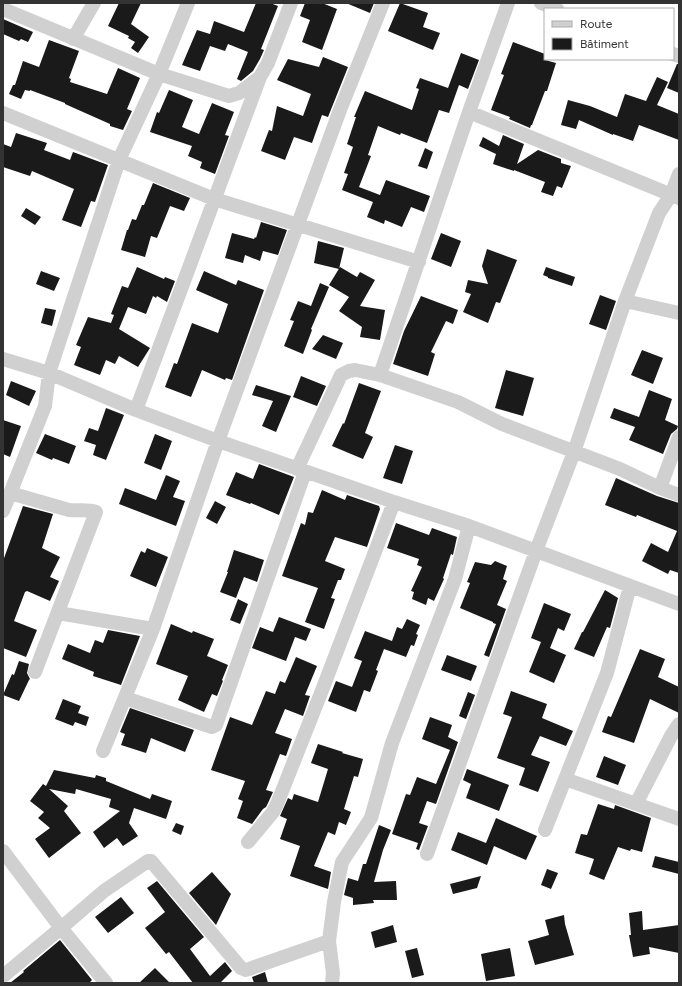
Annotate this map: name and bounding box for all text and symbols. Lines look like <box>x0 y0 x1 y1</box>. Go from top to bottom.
legend <box>544 8 674 60</box>
text: Route <box>580 17 613 31</box>
text: Bâtiment <box>580 37 629 51</box>

